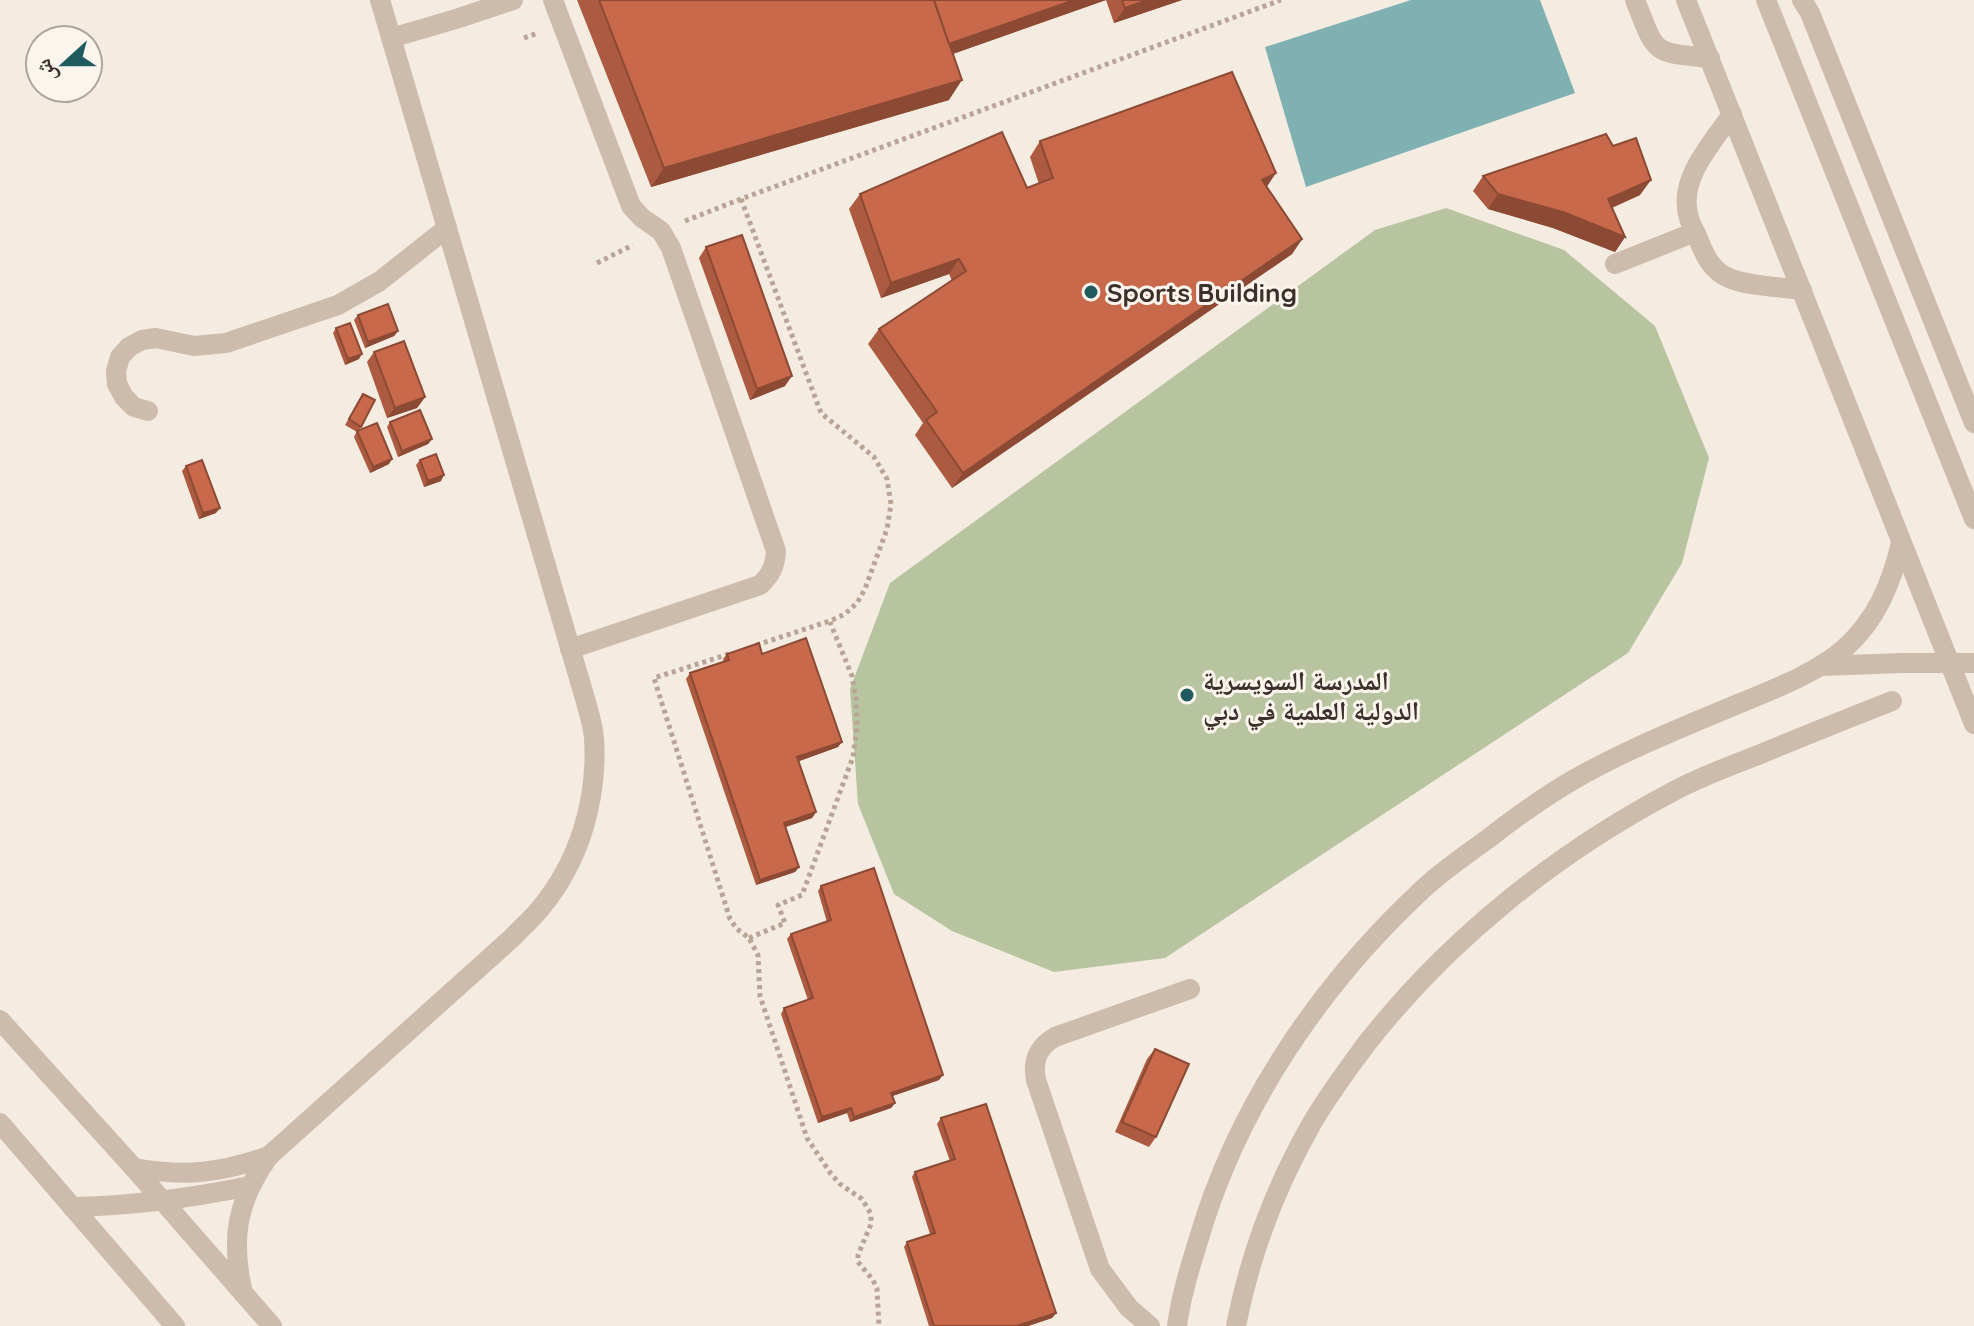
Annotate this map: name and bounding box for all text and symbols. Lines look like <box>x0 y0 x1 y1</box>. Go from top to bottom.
north arrow <box>24 24 104 104</box>
text: ش <box>28 55 63 87</box>
place label: Sports Building <box>1107 276 1297 309</box>
marker: Sports Building <box>1082 283 1100 301</box>
place label: المدرسة السويسرية الدولية العلمية في دبي <box>1203 664 1419 731</box>
marker: المدرسة السويسرية الدولية العلمية في دبي <box>1178 686 1196 704</box>

